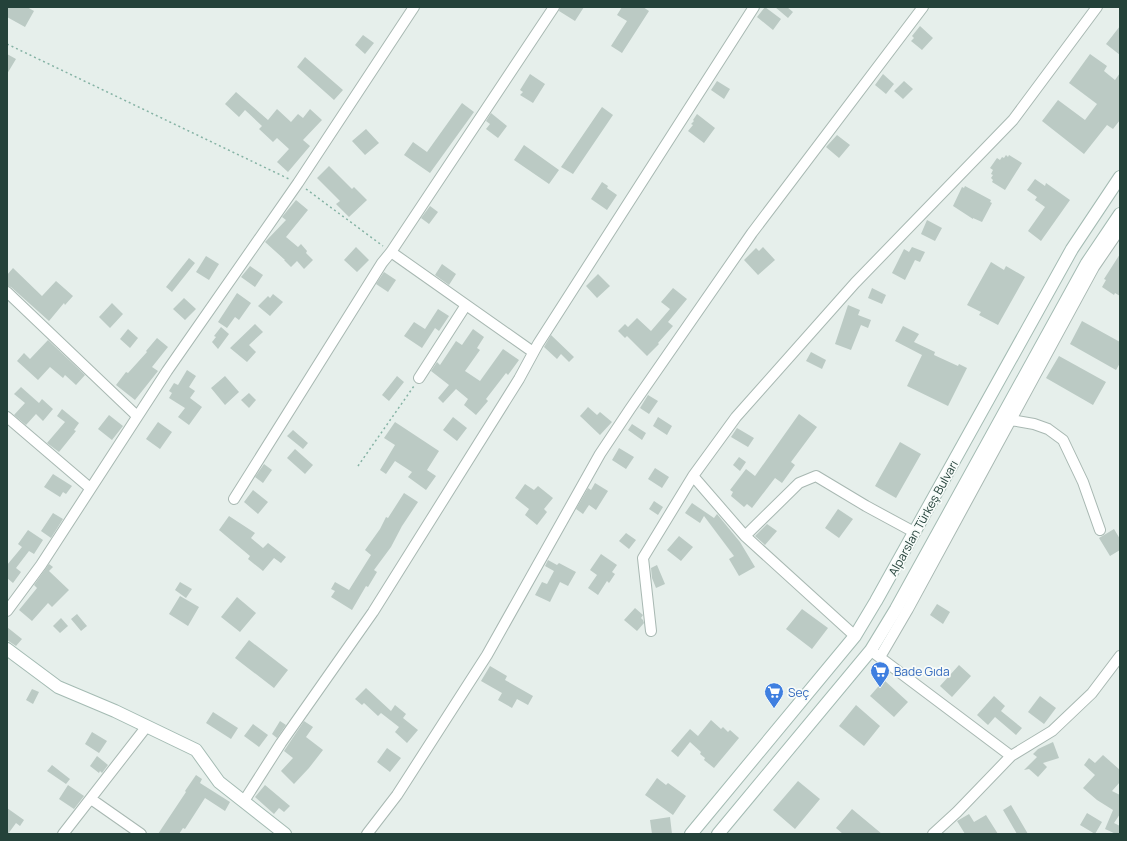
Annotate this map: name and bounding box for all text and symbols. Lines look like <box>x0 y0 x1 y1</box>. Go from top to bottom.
street label: Alparslan Türkeş Bulvarı <box>884 457 962 579</box>
supermarket icon: Bade Gıda <box>869 660 891 688</box>
place label: Bade Gıda <box>894 663 950 680</box>
supermarket icon: Seç <box>763 681 785 709</box>
place label: Seç <box>788 684 809 701</box>

